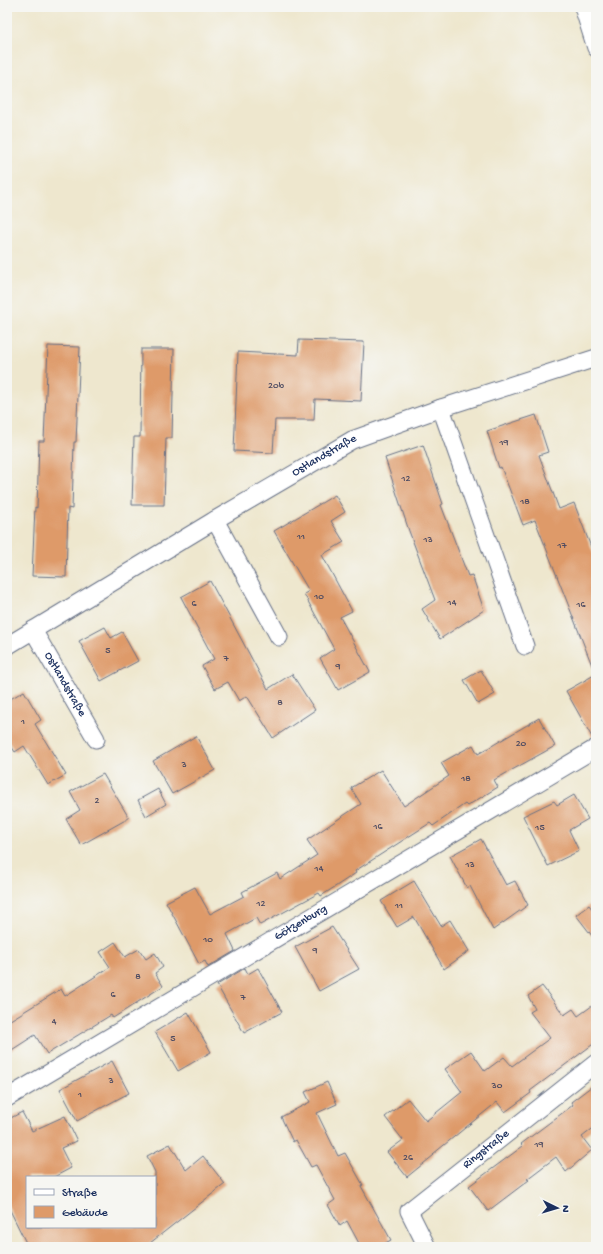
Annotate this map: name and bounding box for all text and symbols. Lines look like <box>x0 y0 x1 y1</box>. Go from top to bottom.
house number: 20b <box>268 380 285 392</box>
street label: Ostlandstraße <box>290 432 359 480</box>
house number: 19 <box>498 437 509 449</box>
house number: 12 <box>401 473 411 485</box>
house number: 18 <box>519 496 530 508</box>
house number: 11 <box>296 531 305 543</box>
house number: 13 <box>422 534 433 546</box>
house number: 17 <box>556 540 567 552</box>
house number: 10 <box>313 591 324 603</box>
house number: 14 <box>447 597 457 609</box>
house number: 6 <box>191 598 197 610</box>
house number: 16 <box>575 599 586 611</box>
house number: 5 <box>105 645 111 657</box>
street label: Ostlandstraße <box>40 650 89 720</box>
house number: 7 <box>222 653 229 665</box>
house number: 9 <box>334 661 341 673</box>
house number: 8 <box>277 697 283 709</box>
house number: 1 <box>20 716 25 728</box>
house number: 20 <box>516 738 527 750</box>
house number: 3 <box>180 759 187 771</box>
house number: 18 <box>460 773 471 785</box>
house number: 2 <box>95 795 100 807</box>
house number: 16 <box>372 821 383 833</box>
house number: 15 <box>534 822 545 834</box>
house number: 13 <box>464 859 475 871</box>
house number: 14 <box>314 863 324 875</box>
house number: 12 <box>256 898 266 910</box>
house number: 11 <box>394 900 403 912</box>
street label: Götzenburg <box>272 902 330 944</box>
house number: 10 <box>202 934 213 946</box>
house number: 9 <box>311 945 318 957</box>
house number: 8 <box>135 971 141 983</box>
house number: 6 <box>110 989 116 1001</box>
house number: 7 <box>239 992 246 1004</box>
house number: 4 <box>52 1016 57 1028</box>
house number: 5 <box>170 1033 176 1045</box>
house number: 3 <box>107 1075 114 1087</box>
house number: 30 <box>491 1080 503 1092</box>
house number: 1 <box>77 1089 82 1101</box>
street label: Ringstraße <box>460 1127 513 1172</box>
house number: 19 <box>533 1139 544 1151</box>
house number: 26 <box>403 1152 414 1164</box>
legend <box>26 1176 156 1228</box>
text: Straße <box>62 1187 98 1201</box>
north arrow <box>537 1188 577 1228</box>
text: N <box>559 1205 571 1213</box>
text: Gebäude <box>62 1207 108 1221</box>

